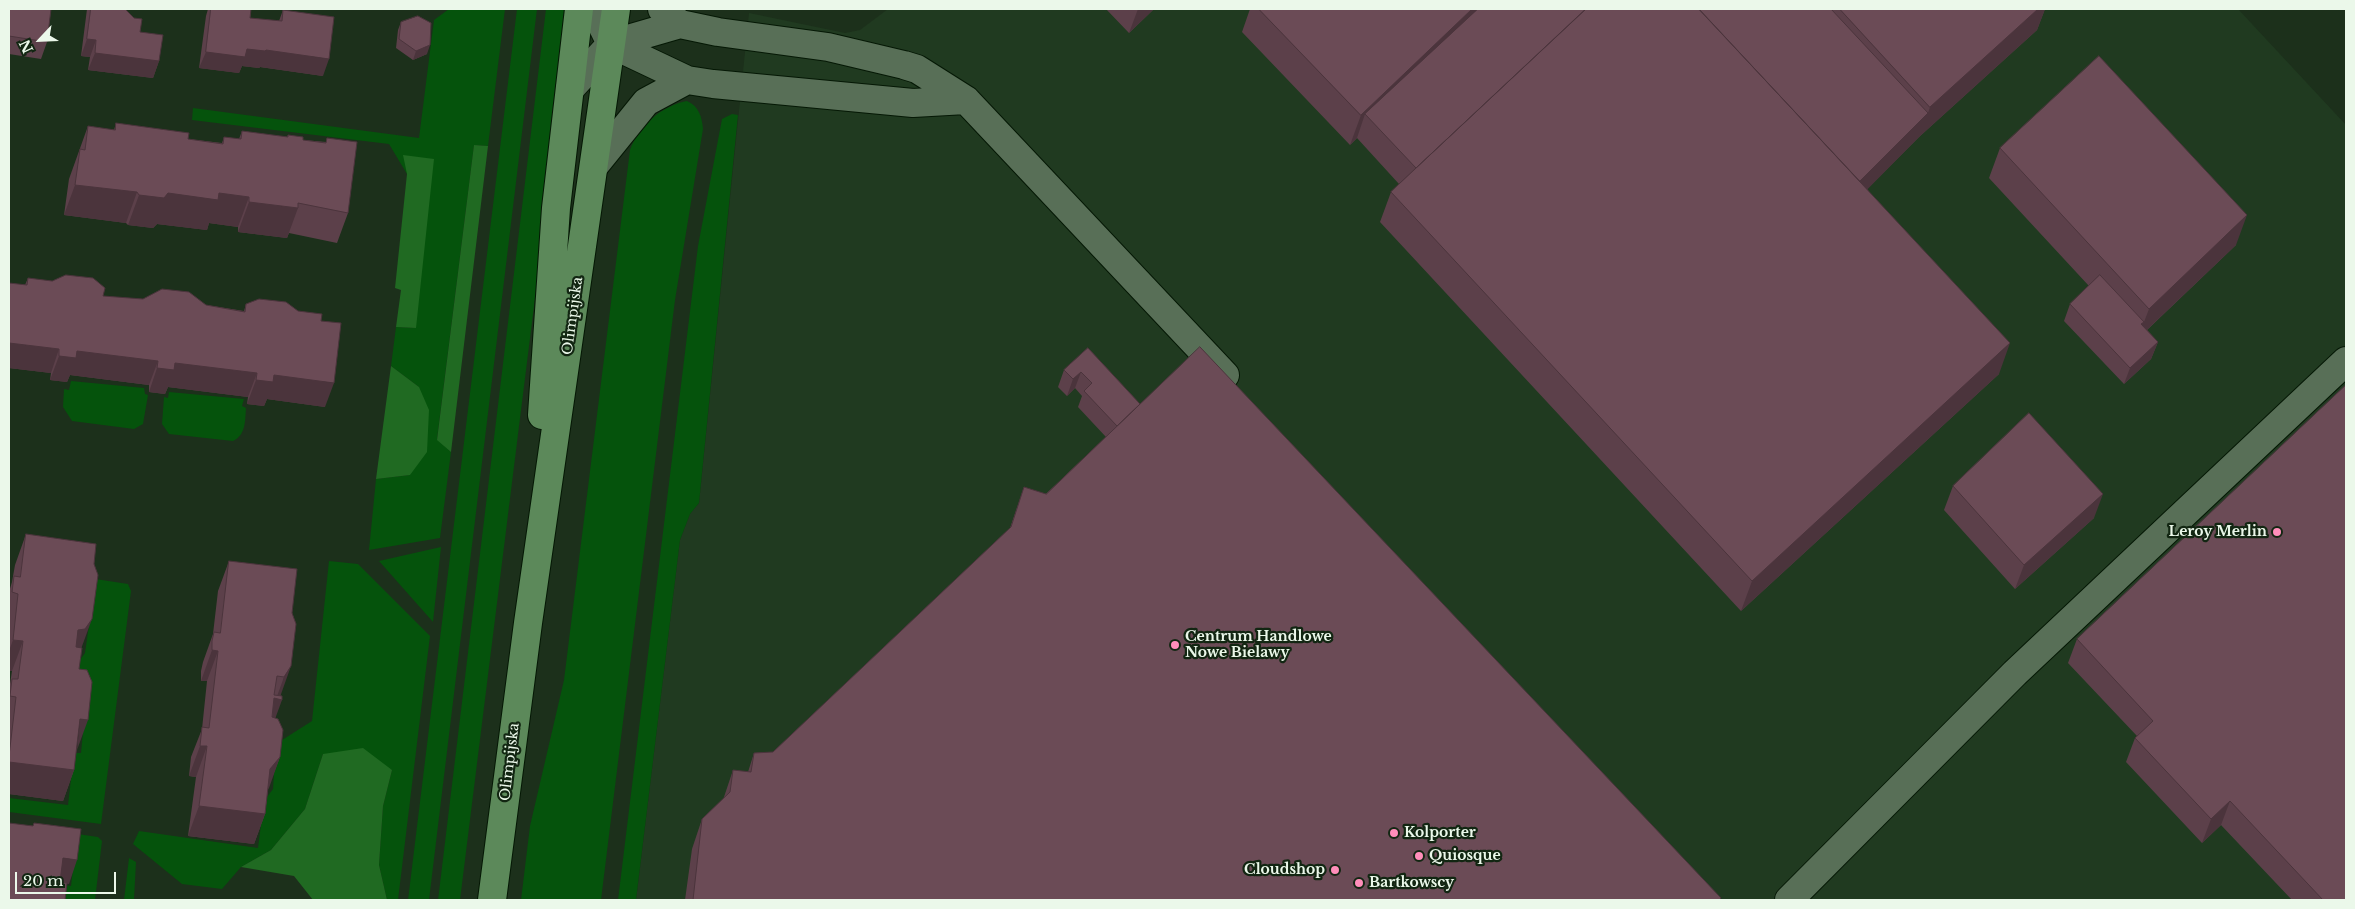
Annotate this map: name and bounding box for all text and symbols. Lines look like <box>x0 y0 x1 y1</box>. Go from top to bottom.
north arrow <box>15 15 65 65</box>
text: N <box>15 37 37 56</box>
street label: Olimpijska <box>559 276 587 356</box>
place label: Leroy Merlin <box>2169 524 2267 540</box>
marker: Leroy Merlin <box>2271 526 2283 538</box>
place label: Centrum Handlowe Nowe Bielawy <box>1185 629 1332 662</box>
marker: Centrum Handlowe Nowe Bielawy <box>1169 639 1181 651</box>
street label: Olimpijska <box>497 722 523 802</box>
place label: Kolporter <box>1404 825 1476 841</box>
marker: Kolporter <box>1388 827 1400 839</box>
place label: Quiosque <box>1429 848 1501 864</box>
marker: Quiosque <box>1413 850 1425 862</box>
scale bar <box>18 862 119 894</box>
place label: Cloudshop <box>1244 862 1325 878</box>
marker: Cloudshop <box>1329 864 1341 876</box>
text: 20 m <box>23 871 63 890</box>
place label: Bartkowscy <box>1369 875 1454 891</box>
marker: Bartkowscy <box>1353 877 1365 889</box>

